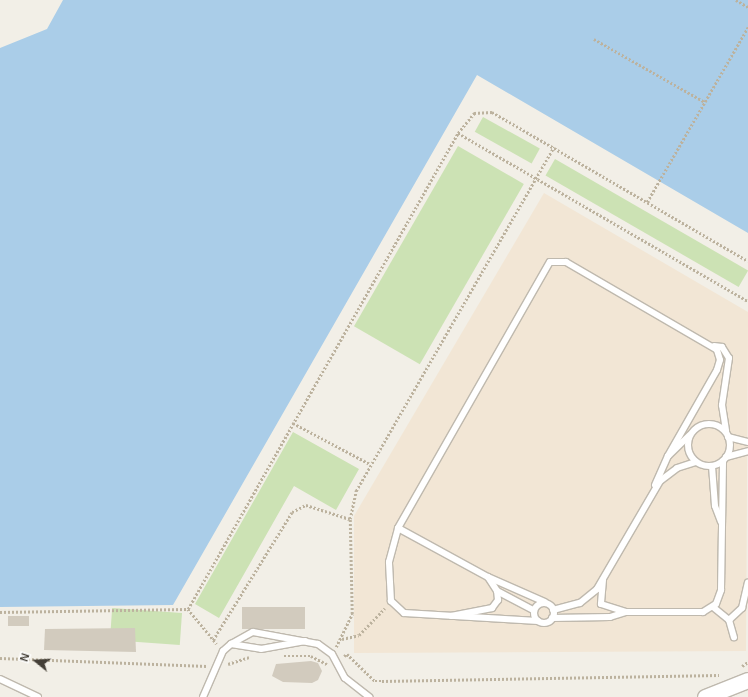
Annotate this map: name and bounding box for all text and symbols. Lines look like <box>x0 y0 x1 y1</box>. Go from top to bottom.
north arrow <box>16 641 56 681</box>
text: N <box>18 652 32 663</box>

